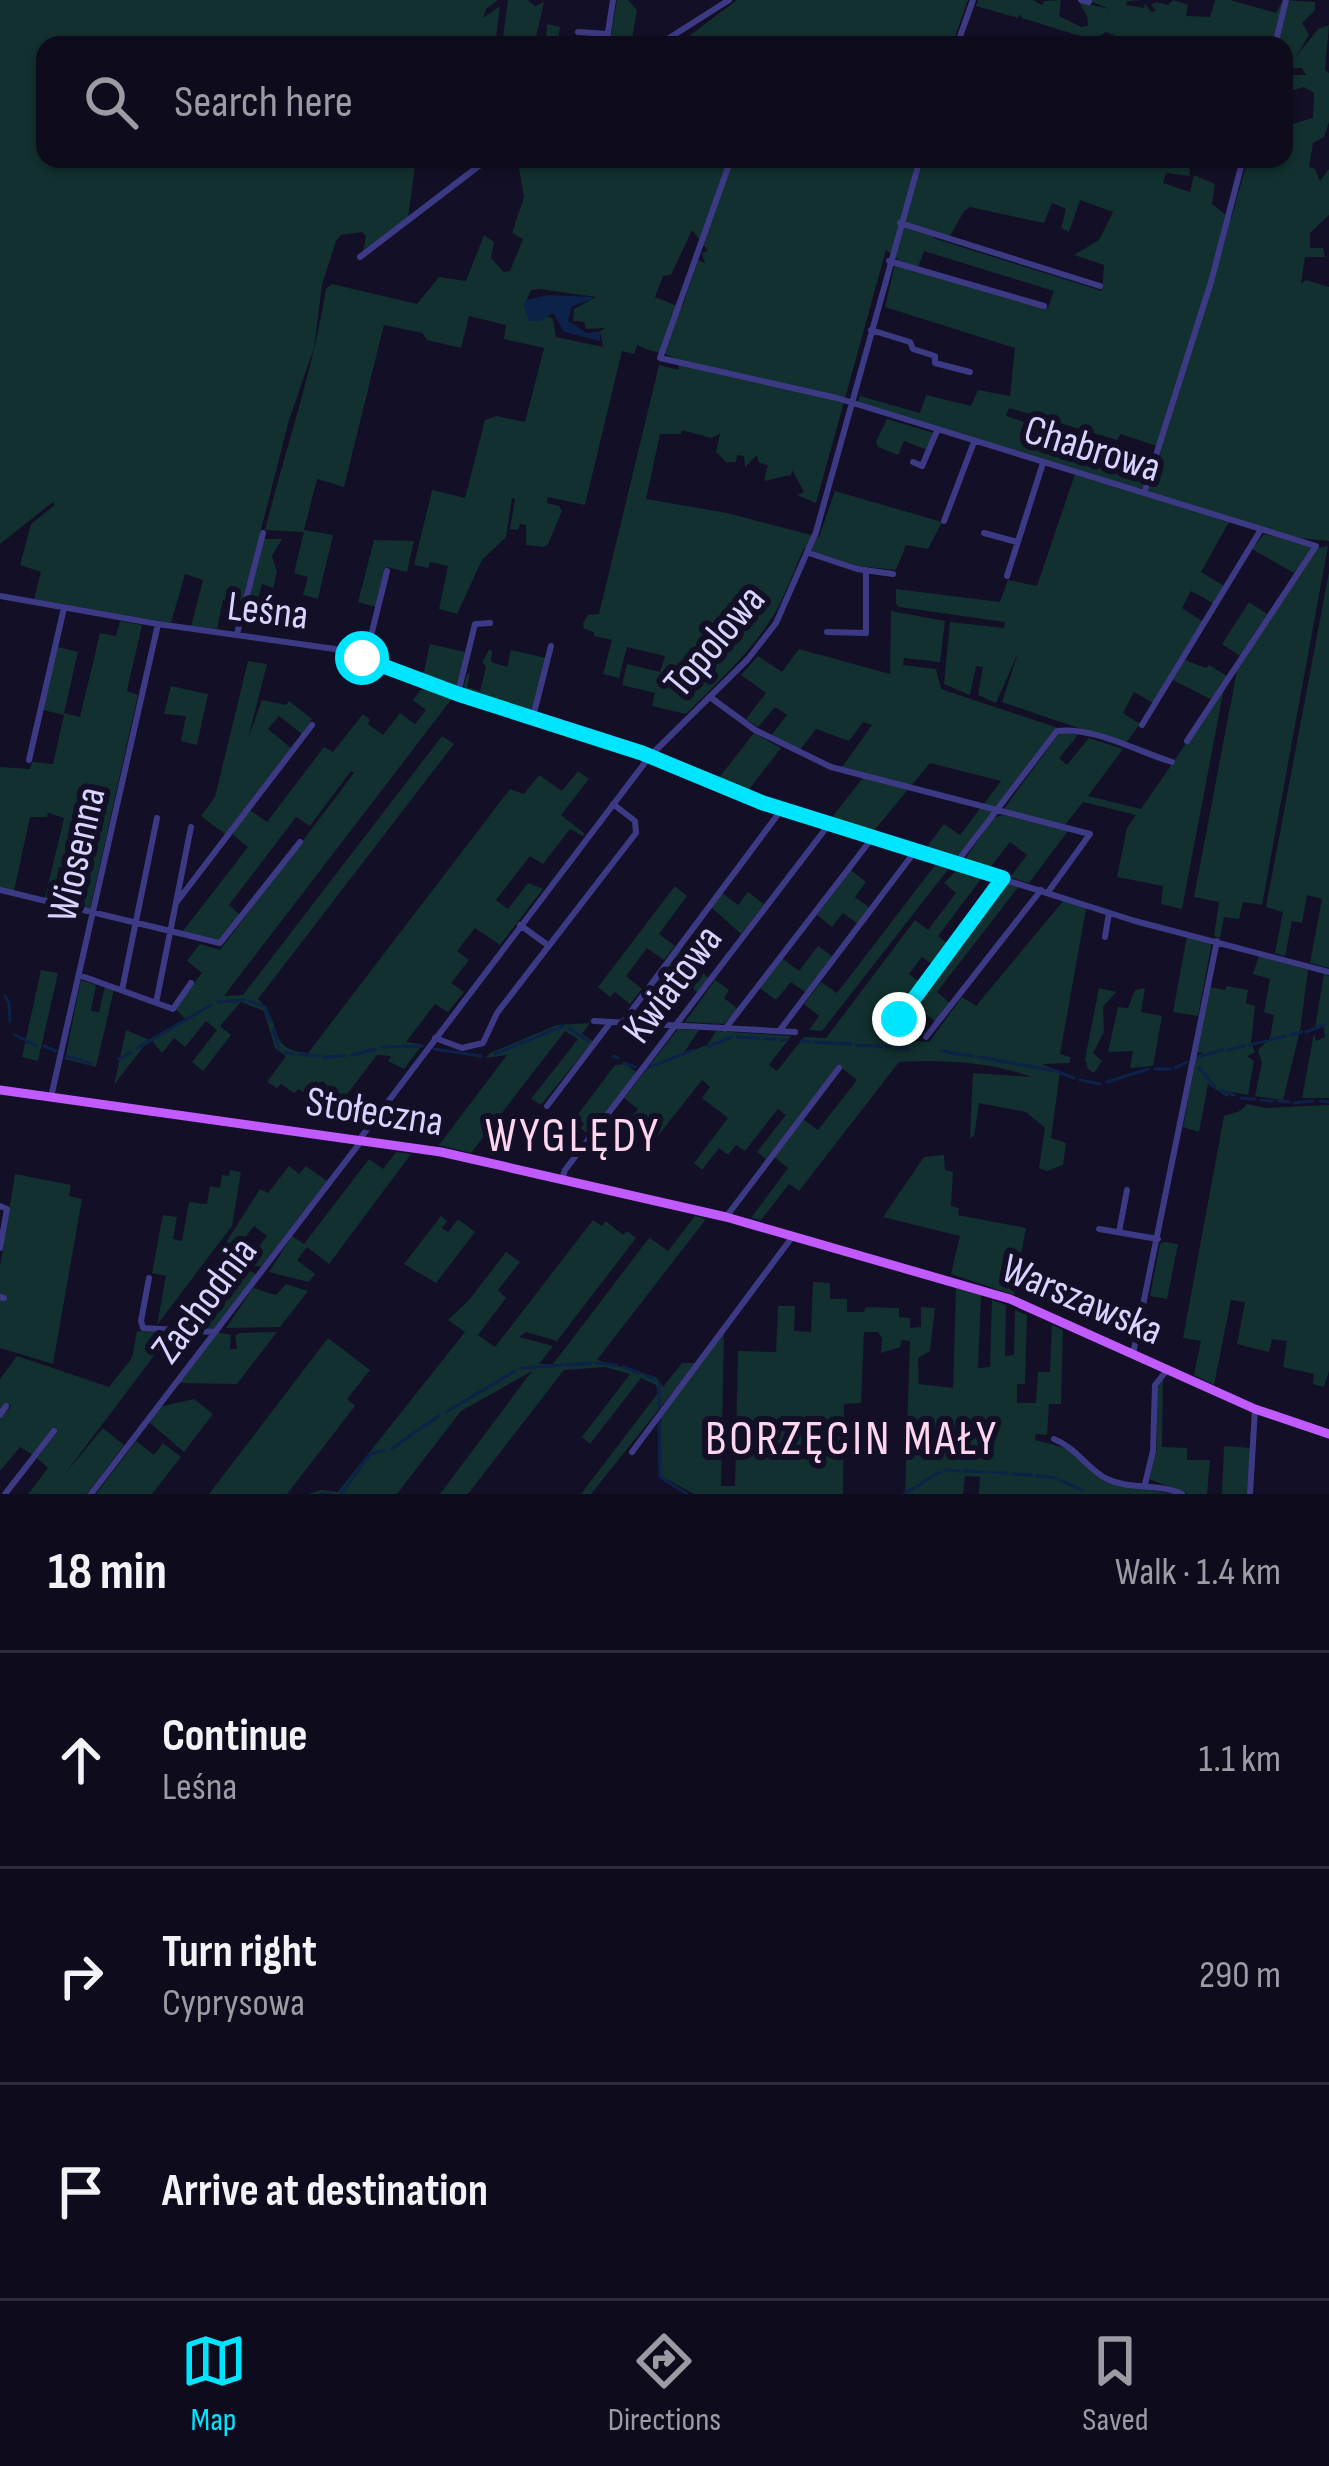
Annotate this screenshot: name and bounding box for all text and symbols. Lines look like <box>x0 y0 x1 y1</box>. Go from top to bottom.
search box <box>36 36 1293 168</box>
icon: search <box>78 69 144 135</box>
text: Search here <box>174 75 353 130</box>
street label: Chabrowa <box>1018 405 1167 494</box>
street label: Topolowa <box>653 575 776 708</box>
street label: Leśna <box>224 581 311 642</box>
route start <box>335 631 389 685</box>
street label: Wiosenna <box>37 782 118 927</box>
street label: Kwiatowa <box>612 915 734 1054</box>
route end <box>872 992 926 1046</box>
street label: Stołeczna <box>302 1076 447 1148</box>
district label: WYGLĘDY <box>485 1108 661 1165</box>
street label: Zachodnia <box>141 1227 269 1374</box>
street label: Warszawska <box>994 1244 1170 1357</box>
district label: BORZĘCIN MAŁY <box>705 1411 999 1468</box>
text: 18 min <box>48 1542 167 1603</box>
text: Walk · 1.4 km <box>1115 1549 1281 1596</box>
text: Continue <box>162 1709 308 1764</box>
icon: ahead <box>48 1727 114 1793</box>
text: 1.1 km <box>1199 1736 1281 1783</box>
text: Leśna <box>162 1764 237 1811</box>
text: Turn right <box>162 1925 317 1980</box>
icon: right <box>48 1943 114 2009</box>
text: 290 m <box>1199 1952 1281 1999</box>
text: Cyprysowa <box>162 1980 305 2027</box>
icon: arrive <box>48 2159 114 2225</box>
text: Arrive at destination <box>162 2164 488 2219</box>
tab: Map <box>181 2328 247 2440</box>
tab: Directions <box>608 2328 721 2440</box>
tab: Saved <box>1082 2328 1148 2440</box>

